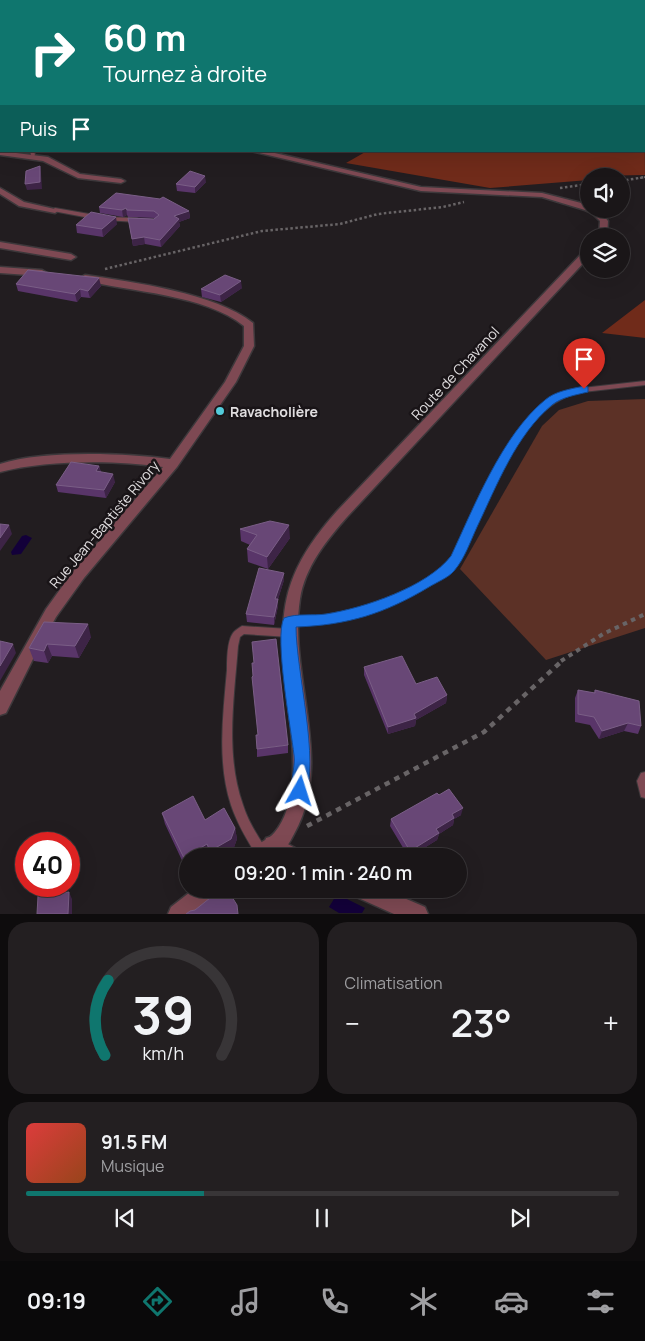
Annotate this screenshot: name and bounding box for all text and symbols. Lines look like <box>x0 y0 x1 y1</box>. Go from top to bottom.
text: 60 m <box>103 14 186 62</box>
icon: right <box>20 20 85 85</box>
text: Tournez à droite <box>103 59 267 89</box>
icon: arrive <box>67 115 95 143</box>
text: Puis <box>20 116 57 142</box>
map controls <box>580 168 630 278</box>
button: sound <box>580 168 630 218</box>
button: layers <box>580 228 630 278</box>
street label: Route de Chavanol <box>407 322 503 424</box>
pin <box>563 338 605 389</box>
icon: arrive <box>570 345 598 373</box>
place label: Ravacholière <box>230 402 318 421</box>
marker: Ravacholière <box>214 405 226 417</box>
street label: Rue Jean-Baptiste Rivory <box>45 456 164 592</box>
position arrow <box>273 764 325 816</box>
speed limit sign: 40 <box>15 832 80 897</box>
text: 09:20 · 1 min · 240 m <box>234 860 412 886</box>
text: Climatisation <box>345 972 442 994</box>
text: 39 <box>132 979 195 1050</box>
text: 23° <box>451 996 512 1048</box>
text: − <box>345 1004 360 1042</box>
text: + <box>603 1004 619 1042</box>
text: km/h <box>142 1041 184 1065</box>
text: 91.5 FM <box>101 1129 167 1155</box>
text: Musique <box>101 1155 164 1177</box>
icon: previous <box>111 1204 139 1232</box>
icon: pause <box>308 1204 336 1232</box>
icon: next <box>506 1204 534 1232</box>
icon: directions <box>140 1284 175 1319</box>
icon: music <box>228 1284 263 1319</box>
icon: phone <box>317 1284 352 1319</box>
icon: climate <box>406 1284 441 1319</box>
icon: car <box>494 1284 529 1319</box>
icon: filters <box>583 1284 618 1319</box>
text: 09:19 <box>27 1286 86 1316</box>

